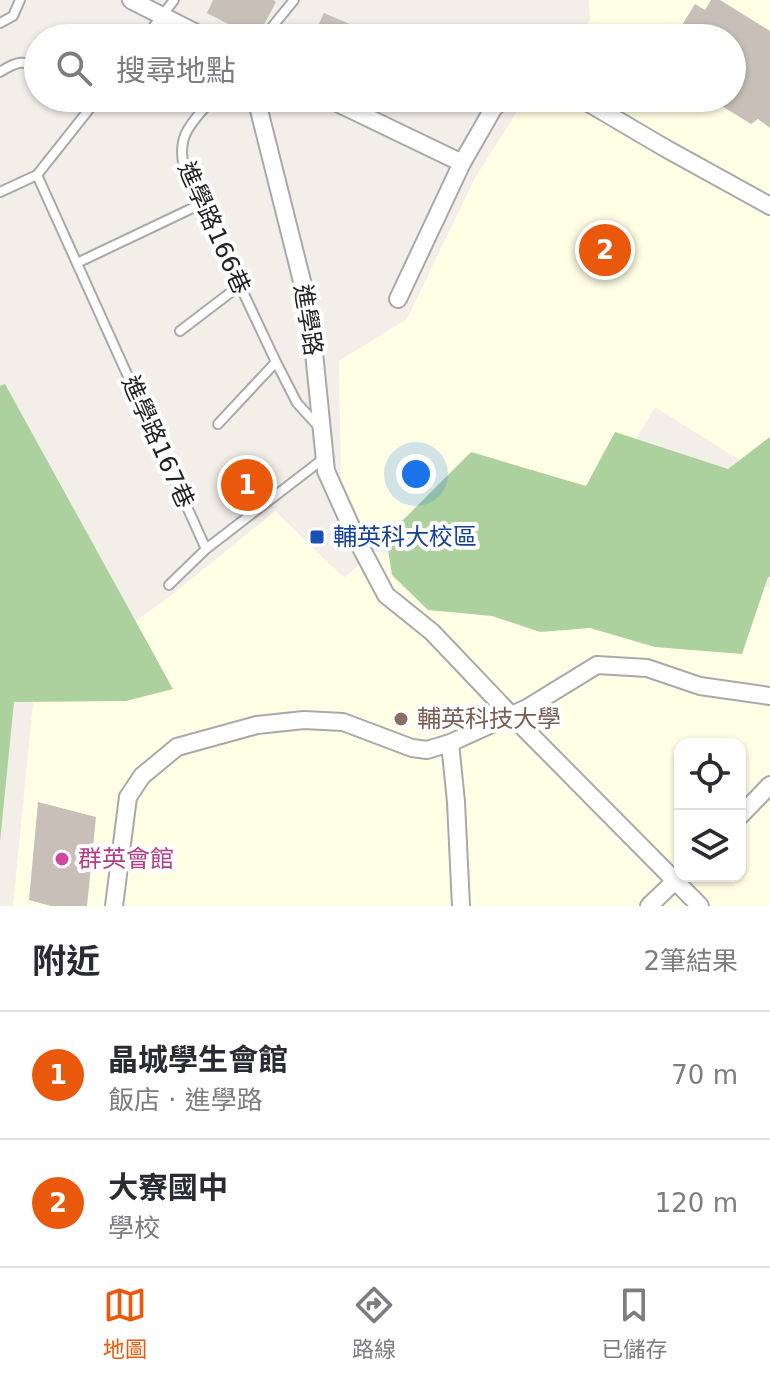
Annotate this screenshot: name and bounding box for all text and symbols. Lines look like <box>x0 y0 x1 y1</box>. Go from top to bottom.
search box <box>24 24 746 112</box>
icon: search <box>52 46 96 90</box>
text: 搜尋地點 <box>116 53 236 88</box>
street label: 進學路166巷 <box>172 158 256 298</box>
pin: 2 <box>579 220 631 280</box>
street label: 進學路 <box>289 282 327 358</box>
street label: 進學路167巷 <box>116 372 200 512</box>
your location <box>396 454 436 494</box>
pin: 1 <box>221 455 273 515</box>
place label: 輔英科大校區 <box>333 523 477 551</box>
marker: 輔英科大校區 <box>308 528 326 546</box>
place label: 輔英科技大學 <box>417 705 561 733</box>
marker: 輔英科技大學 <box>392 710 410 728</box>
map controls <box>674 738 746 882</box>
button: locate <box>674 738 746 810</box>
button: layers <box>674 810 746 882</box>
place label: 群英會館 <box>78 845 174 873</box>
marker: 群英會館 <box>53 850 71 868</box>
text: 附近 <box>32 941 100 981</box>
text: 2筆結果 <box>643 946 738 976</box>
text: 晶城學生會館 <box>108 1042 288 1077</box>
text: 1 <box>49 1060 67 1090</box>
text: 70 m <box>671 1060 738 1090</box>
text: 飯店 · 進學路 <box>108 1085 263 1115</box>
text: 大寮國中 <box>108 1170 228 1205</box>
text: 2 <box>49 1188 67 1218</box>
text: 120 m <box>655 1188 738 1218</box>
text: 學校 <box>108 1213 160 1243</box>
tab: 地圖 <box>103 1283 147 1363</box>
tab: 路線 <box>352 1283 396 1363</box>
tab: 已儲存 <box>601 1283 667 1363</box>

